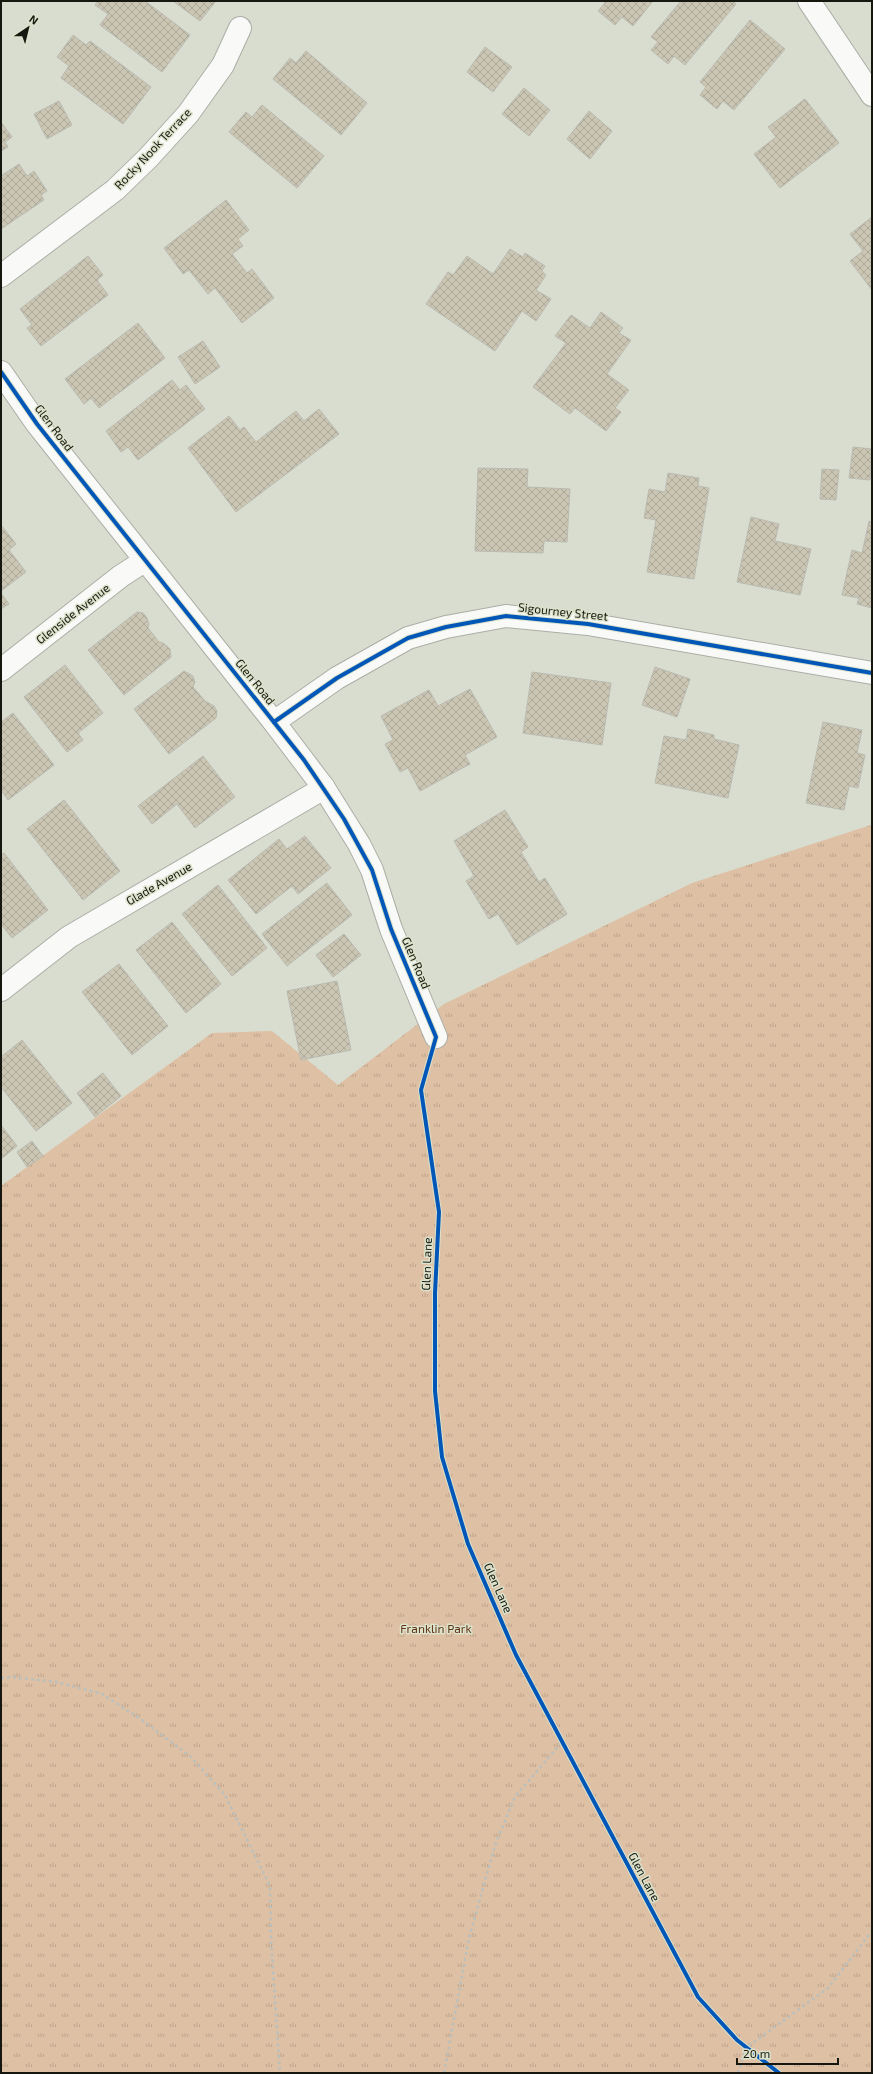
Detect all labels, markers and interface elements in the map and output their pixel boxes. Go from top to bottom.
north arrow [8,8,48,48]
text: N [27,12,41,27]
street label: Rocky Nook Terrace [111,105,193,192]
street label: Glen Road [33,401,77,454]
street label: Glenside Avenue [33,580,112,646]
street label: Sigourney Street [517,599,609,623]
street label: Glen Road [233,656,278,707]
street label: Glade Avenue [123,859,194,908]
street label: Glen Road [400,935,434,991]
street label: Glen Lane [418,1237,434,1291]
street label: Glen Lane [482,1560,516,1615]
park label: Franklin Park [400,1621,472,1635]
street label: Glen Lane [626,1850,664,1903]
scale bar [737,2040,838,2066]
text: 20 m [743,2046,770,2060]

